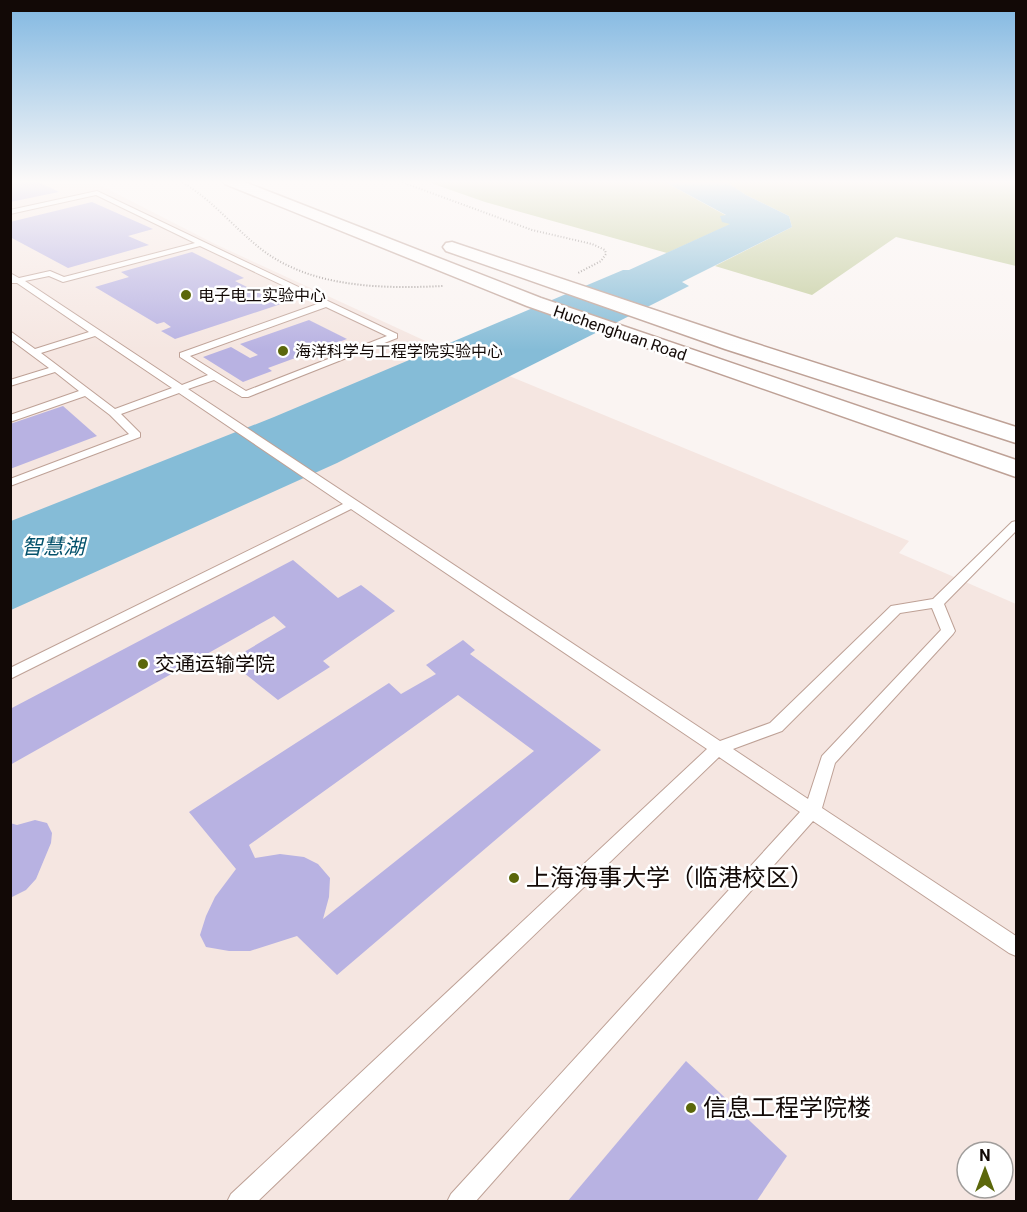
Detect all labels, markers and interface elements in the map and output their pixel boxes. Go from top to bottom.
place label: 电子电工实验中心 [198,286,326,305]
marker: 电子电工实验中心 [179,288,193,302]
street label: Huchenghuan Road [551,301,689,365]
place label: 海洋科学与工程学院实验中心 [295,342,503,361]
marker: 海洋科学与工程学院实验中心 [276,344,290,358]
water label: 智慧湖 [22,535,87,559]
place label: 交通运输学院 [155,652,275,676]
marker: 交通运输学院 [136,657,150,671]
place label: 上海海事大学（临港校区） [526,864,814,892]
marker: 上海海事大学（临港校区） [507,871,521,885]
place label: 信息工程学院楼 [703,1094,871,1122]
marker: 信息工程学院楼 [684,1101,698,1115]
north arrow [955,1140,1015,1200]
text: N [979,1146,991,1165]

